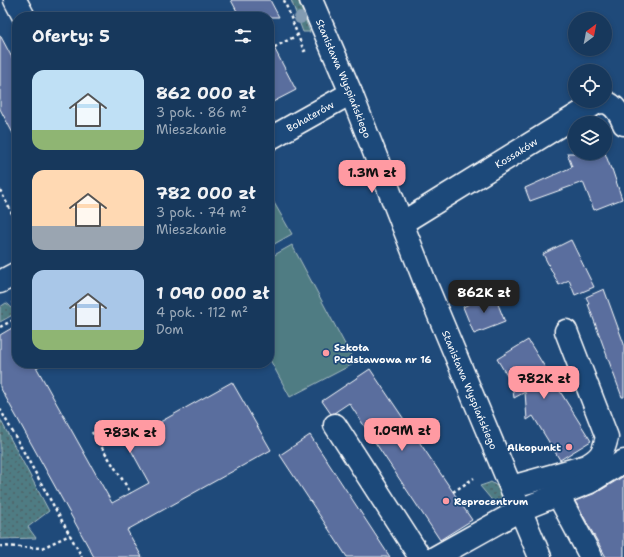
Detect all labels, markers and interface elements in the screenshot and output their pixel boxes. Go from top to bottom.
north arrow [568,12,612,56]
map controls [568,12,612,160]
street label: Stanisława Wyspiańskiego [313,17,374,140]
text: Oferty: 5 [32,25,110,47]
icon: filters [232,25,254,47]
button: locate [568,64,612,108]
text: 862 000 zł [156,82,256,104]
icon: home [64,86,112,134]
street label: Bohaterów [284,97,336,135]
text: 3 pok. · 86 m² [156,104,247,121]
button: layers [568,116,612,160]
text: Mieszkanie [156,121,227,138]
street label: Kossaków [492,134,540,171]
pin: 1.3M zł [335,160,409,194]
text: 1.3M zł [348,164,396,181]
text: 782 000 zł [156,182,256,204]
icon: home [64,186,112,234]
text: 3 pok. · 74 m² [156,204,247,221]
text: Mieszkanie [156,221,227,238]
pin: 862K zł [447,280,521,314]
text: 1 090 000 zł [156,282,270,304]
text: 862K zł [457,284,511,301]
icon: home [64,286,112,334]
text: 4 pok. · 112 m² [156,304,248,321]
text: Dom [156,321,184,338]
street label: Stanisława Wyspiańskiego [439,328,501,451]
place label: Szkoła Podstawowa nr 16 [334,341,432,366]
marker: Szkoła Podstawowa nr 16 [321,348,331,358]
pin: 782K zł [507,366,581,400]
text: 782K zł [517,370,571,387]
pin: 1.09M zł [361,418,443,452]
pin: 783K zł [93,420,167,454]
text: 1.09M zł [373,422,431,439]
text: 783K zł [103,424,157,441]
place label: Alkopunkt [507,441,561,454]
marker: Alkopunkt [564,442,574,452]
place label: Reprocentrum [454,495,528,508]
marker: Reprocentrum [441,496,451,506]

